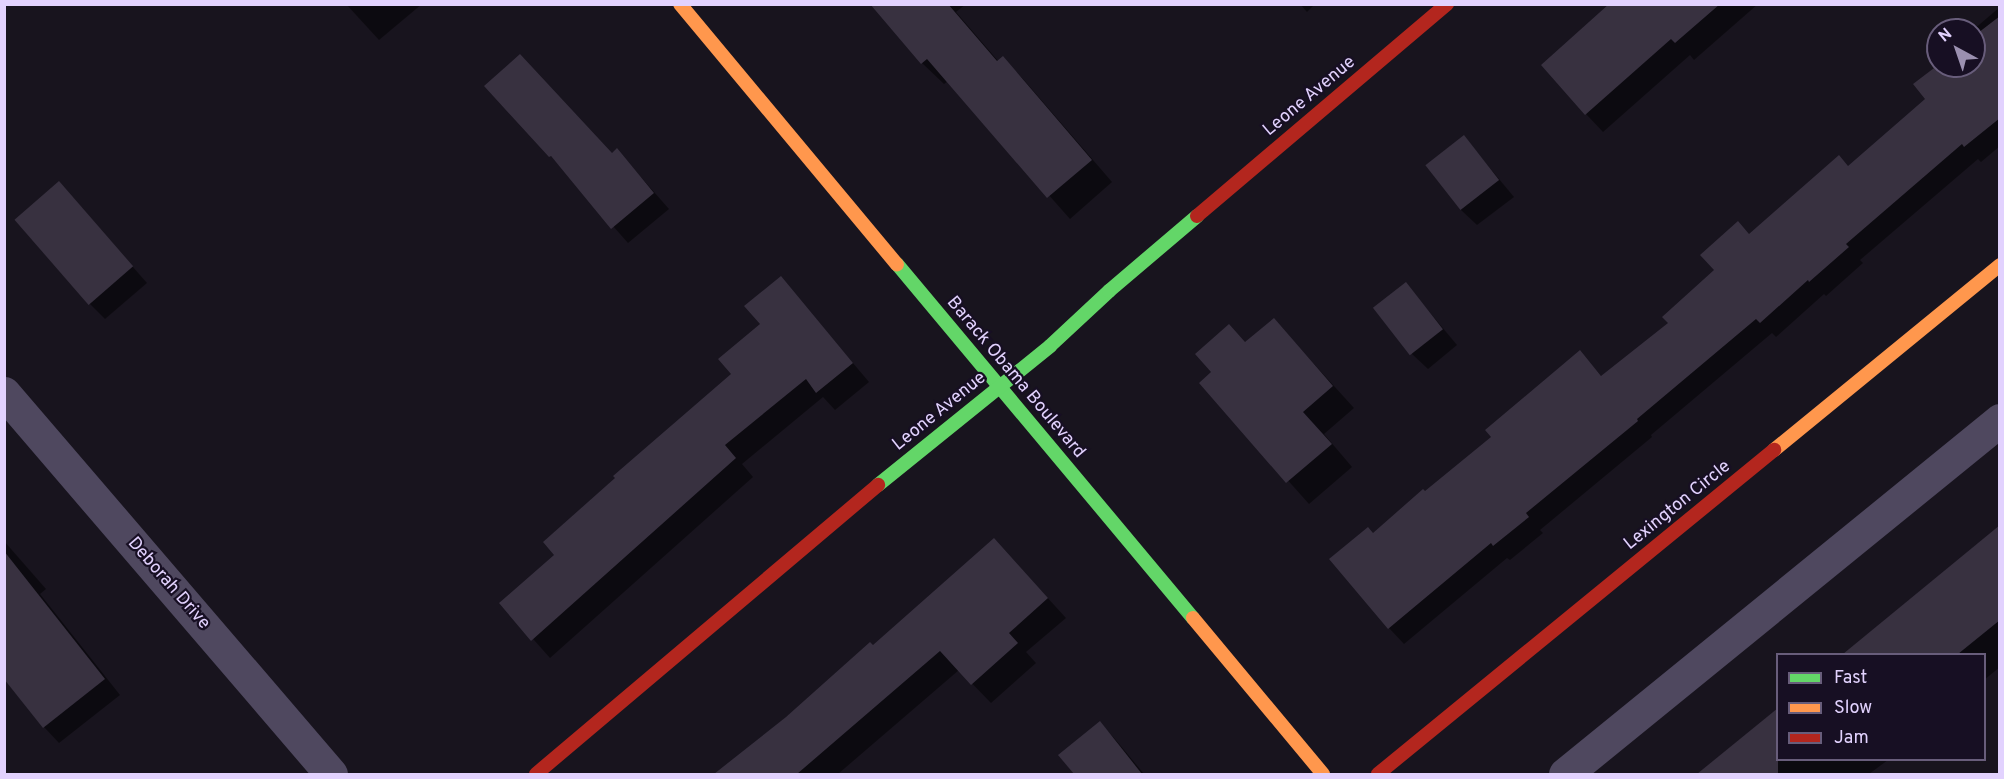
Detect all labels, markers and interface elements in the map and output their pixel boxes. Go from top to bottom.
north arrow [1926,18,1986,78]
text: N [1935,24,1957,47]
street label: Leone Avenue [1259,52,1361,142]
street label: Barack Obama Boulevard [941,293,1089,463]
street label: Leone Avenue [889,368,991,456]
street label: Lexington Circle [1620,456,1736,556]
street label: Deborah Drive [122,533,214,635]
legend [1776,653,1986,761]
text: Fast [1834,667,1867,690]
text: Slow [1834,697,1872,720]
text: Jam [1834,727,1869,750]

